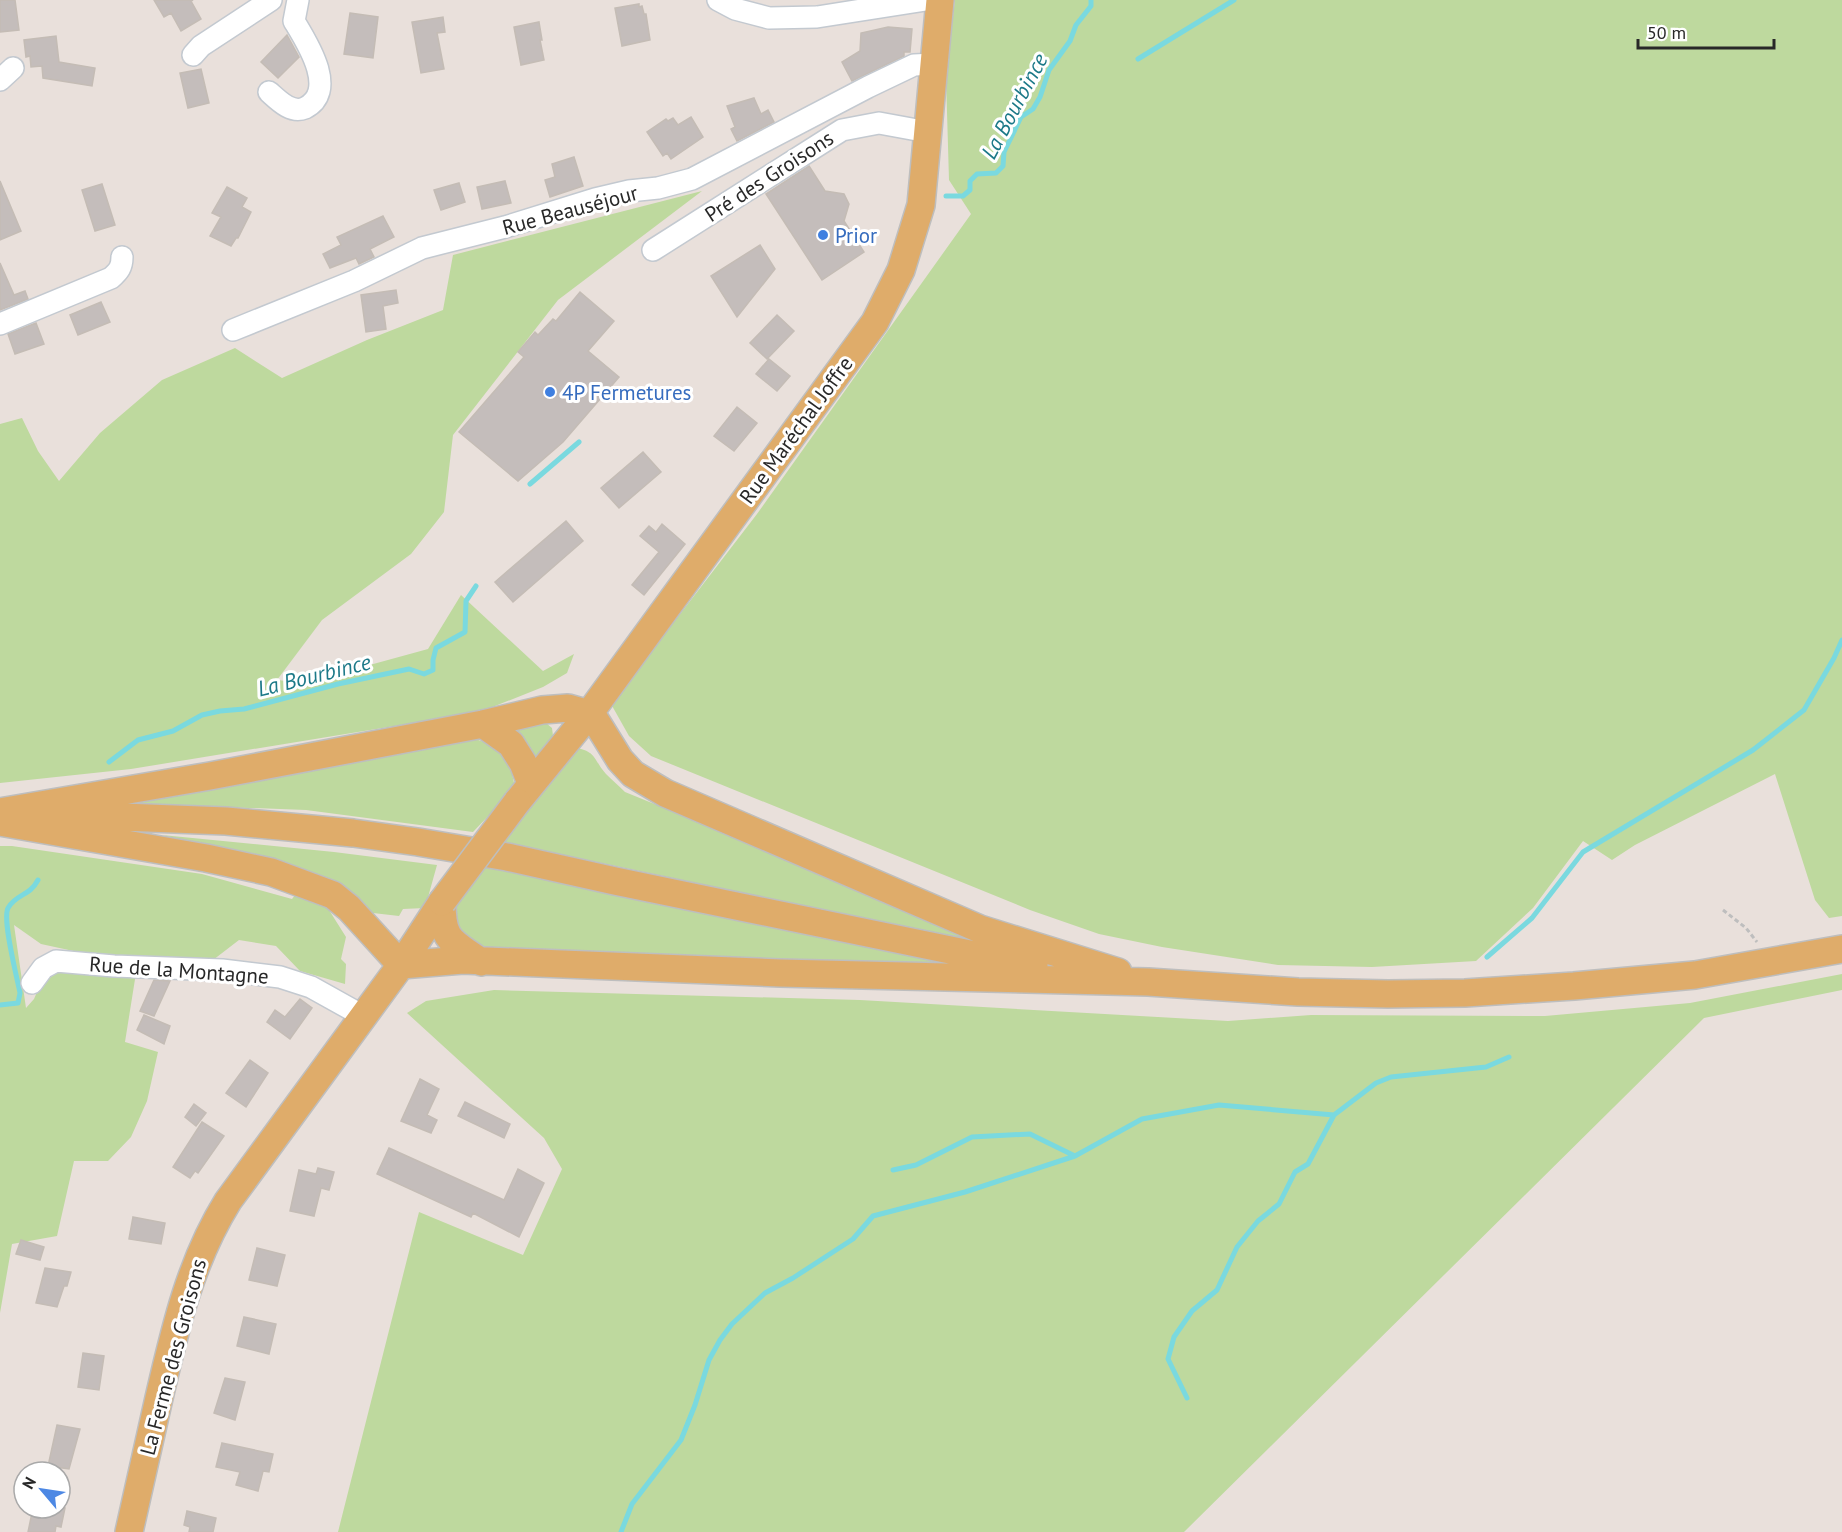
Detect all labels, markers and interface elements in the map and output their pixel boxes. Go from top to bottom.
scale bar [1638,12,1774,50]
text: 50 m [1647,21,1686,44]
water label: La Bourbince [974,48,1054,164]
street label: Pré des Groisons [700,124,838,228]
street label: Rue Beauséjour [499,179,641,241]
place label: Prior [835,222,877,249]
marker: Prior [816,228,830,242]
street label: Rue Maréchal Joffre [733,351,859,509]
place label: 4P Fermetures [562,379,691,406]
marker: 4P Fermetures [543,385,557,399]
water label: La Bourbince [254,647,374,703]
street label: Rue de la Montagne [88,950,270,990]
street label: La Ferme des Groisons [134,1256,212,1458]
north arrow [12,1460,72,1520]
text: N [18,1473,40,1492]

